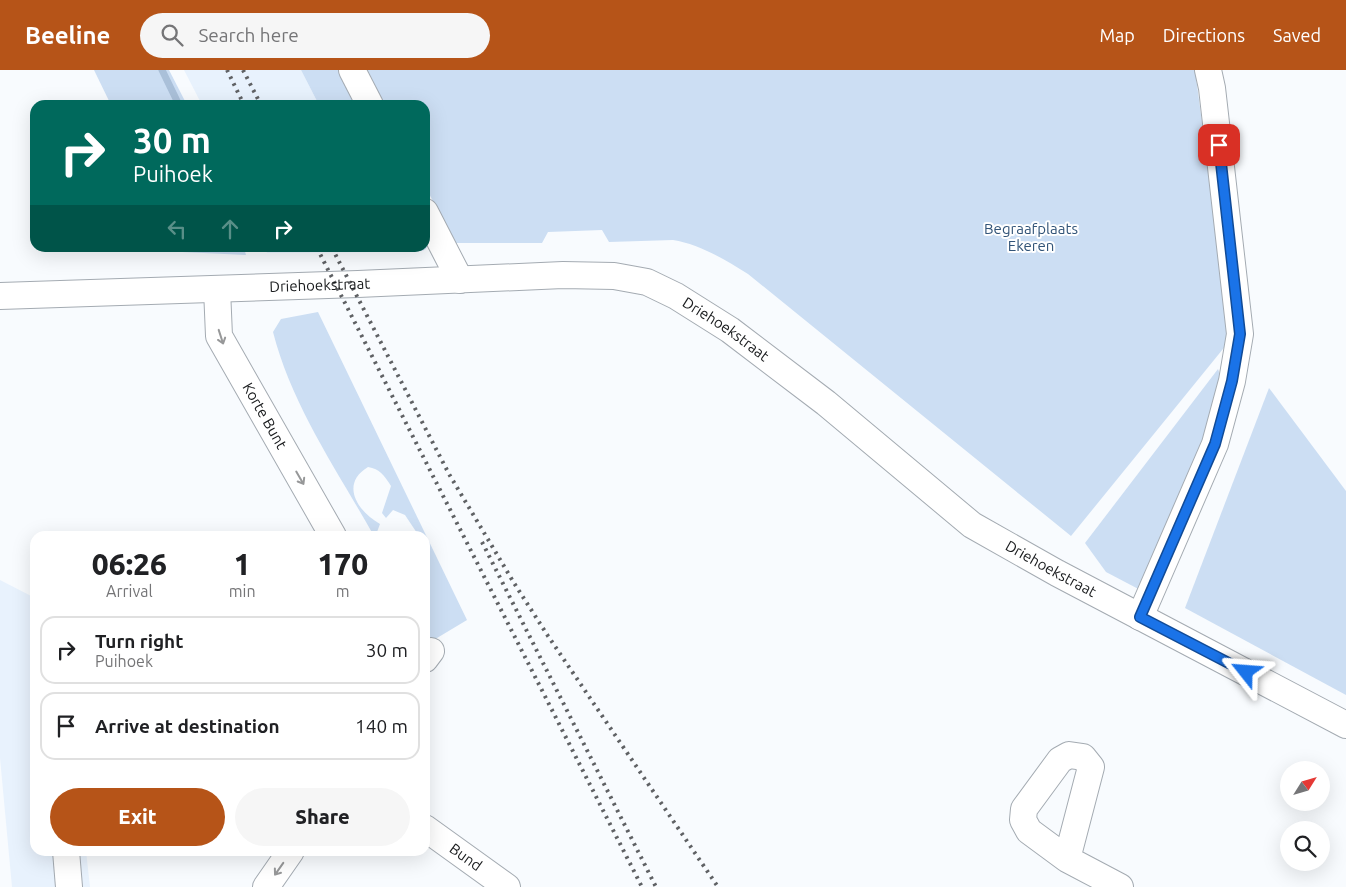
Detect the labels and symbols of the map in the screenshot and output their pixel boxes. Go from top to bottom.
pin [1198,124,1240,166]
park label: Begraafplaats Ekeren [984,220,1078,254]
street label: Driehoekstraat [269,274,371,295]
street label: Driehoekstraat [680,293,773,365]
one-way arrow [217,329,227,345]
street label: Korte Bunt [239,379,291,452]
one-way arrow [296,471,306,485]
street label: Driehoekstraat [1003,537,1099,600]
position arrow [1219,645,1271,697]
north arrow [1280,761,1330,811]
street label: Bund [447,840,485,874]
one-way arrow [274,862,284,876]

